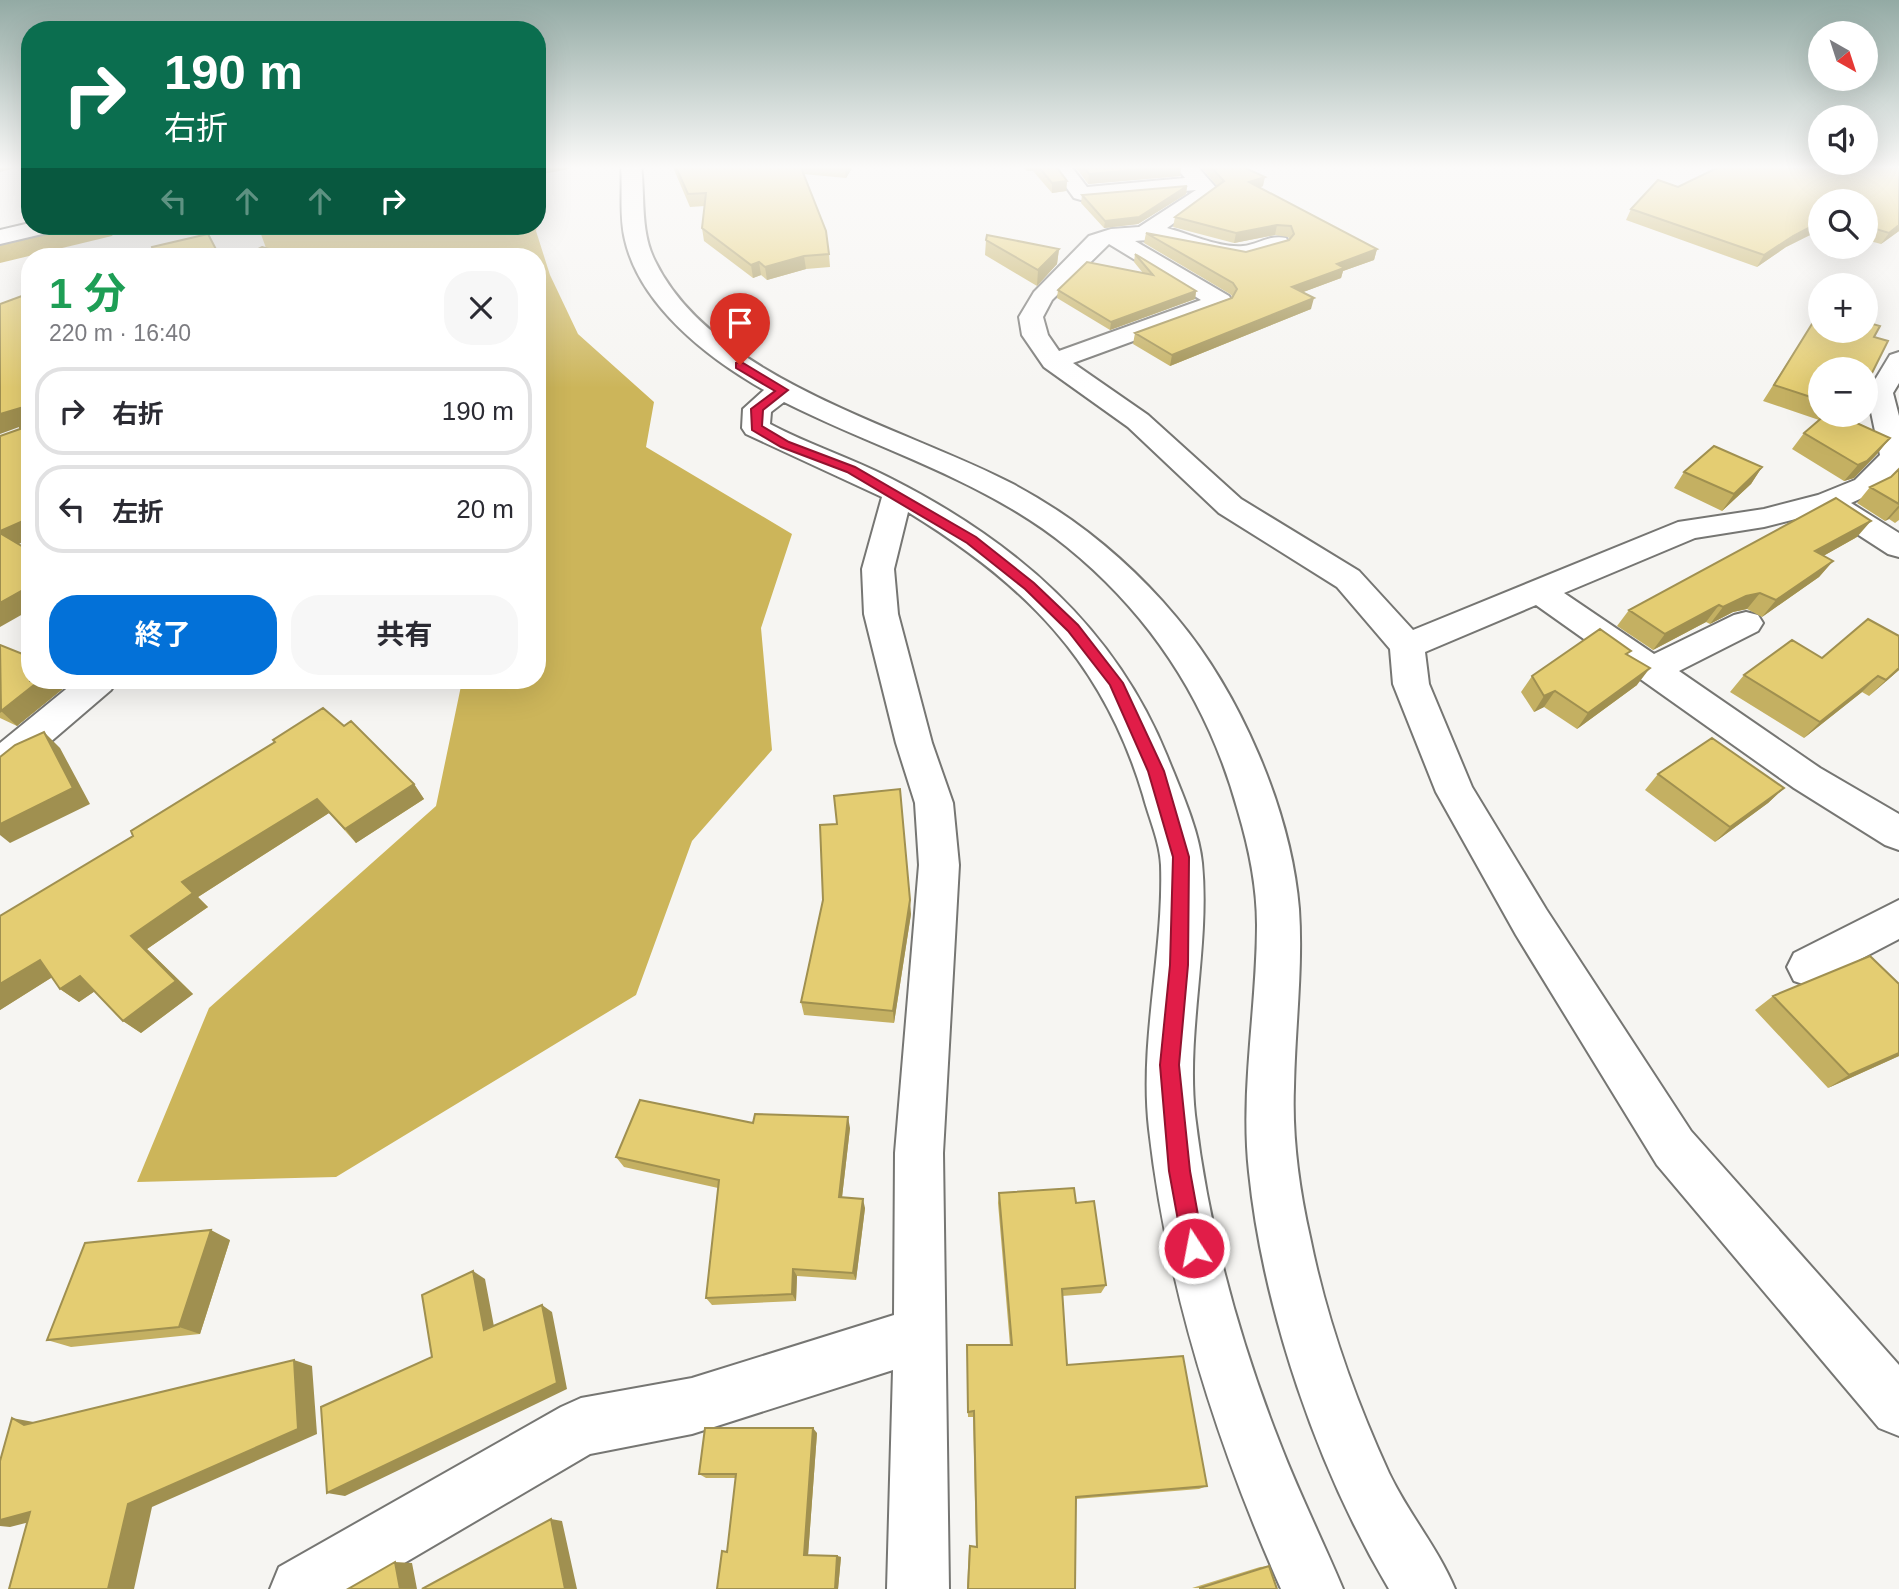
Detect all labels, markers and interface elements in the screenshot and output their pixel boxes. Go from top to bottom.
north arrow [1808,21,1878,91]
map controls [1808,21,1878,427]
text: 190 m [164,45,303,99]
icon: right [49,49,140,140]
button: sound [1808,105,1878,175]
text: 右折 [164,110,228,146]
icon: left [155,182,193,220]
icon: ahead [228,182,266,220]
icon: ahead [301,182,339,220]
icon: right [374,182,412,220]
button: search [1808,189,1878,259]
text: 1 分 [49,270,126,317]
button: close [444,271,518,345]
button: + [1808,273,1878,343]
pin [710,293,770,365]
icon: arrive [721,304,759,342]
text: 220 m · 16:40 [49,320,191,346]
button: − [1808,357,1878,427]
icon: right [53,392,91,430]
text: 190 m [442,396,514,426]
text: 右折 [112,399,164,429]
icon: left [53,490,91,528]
text: 20 m [456,494,514,524]
text: 左折 [112,497,164,527]
button: 終了 [49,595,277,675]
button: 共有 [291,595,518,675]
position arrow [1157,1211,1231,1285]

